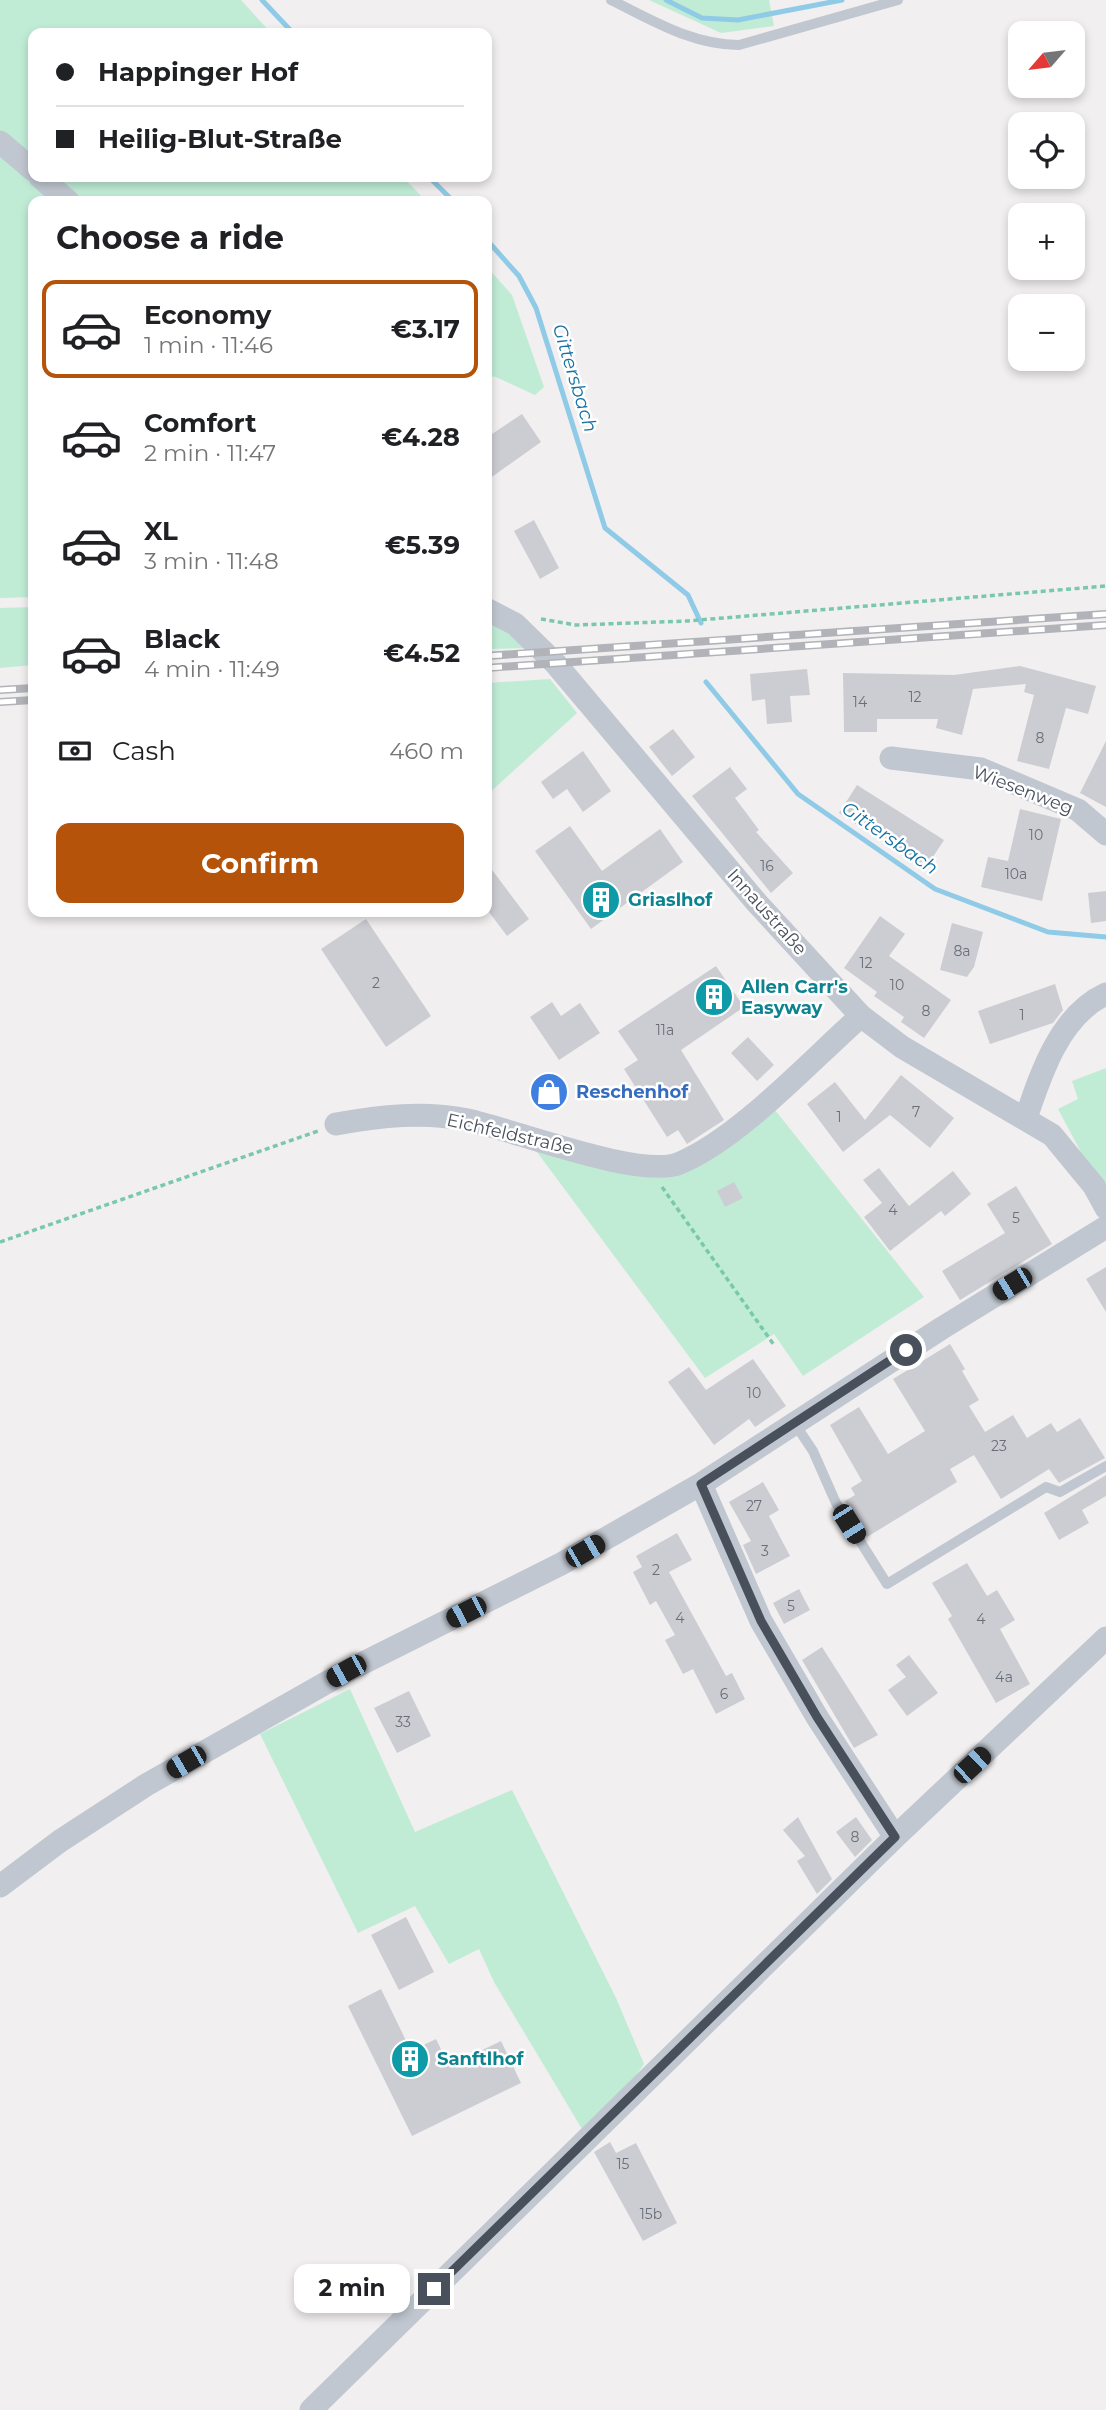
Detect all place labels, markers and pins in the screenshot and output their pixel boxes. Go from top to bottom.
building icon: Griaslhof [580,879,622,921]
place label: Griaslhof [628,889,713,911]
building icon: Allen Carr's Easyway [693,976,735,1018]
place label: Allen Carr's Easyway [740,976,848,1019]
shop icon: Reschenhof [528,1071,570,1113]
place label: Reschenhof [576,1081,689,1103]
building icon: Sanftlhof [389,2038,431,2080]
place label: Sanftlhof [437,2048,525,2070]

